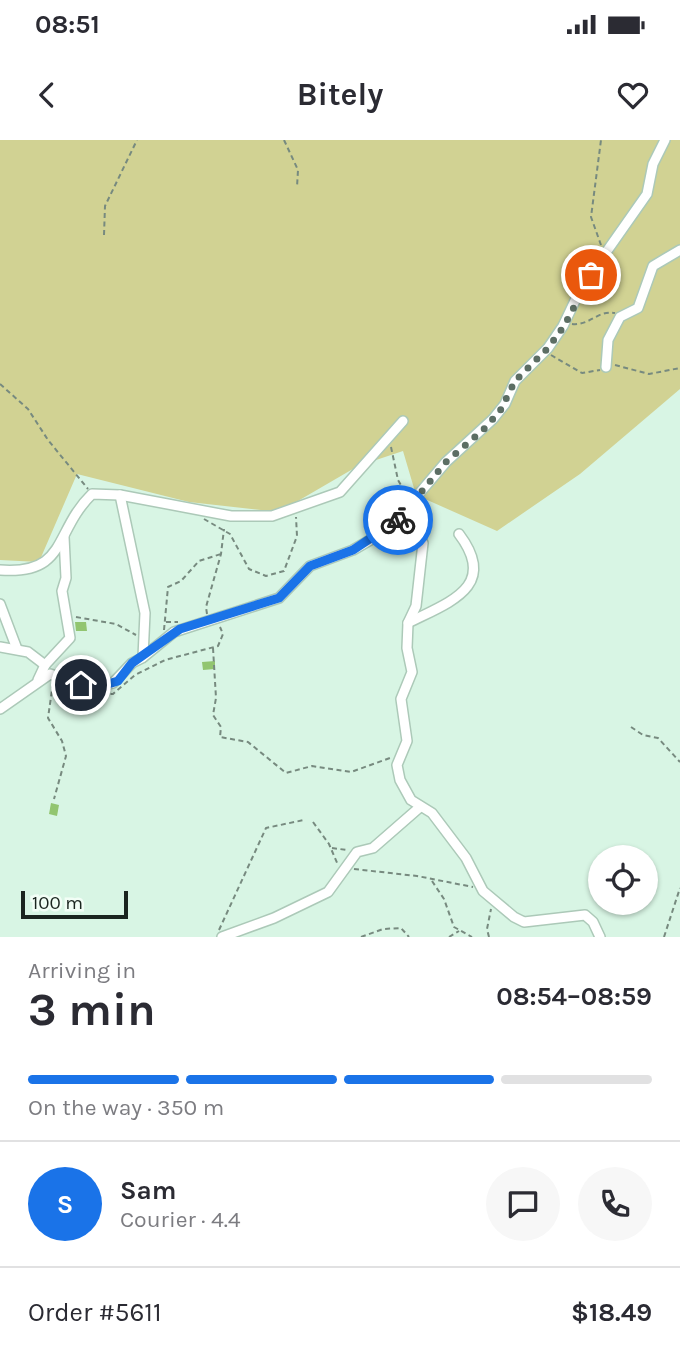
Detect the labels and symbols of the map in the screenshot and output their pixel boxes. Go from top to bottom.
pin [561,245,621,305]
courier [363,485,433,555]
pin [51,655,111,715]
scale bar [21,888,128,920]

